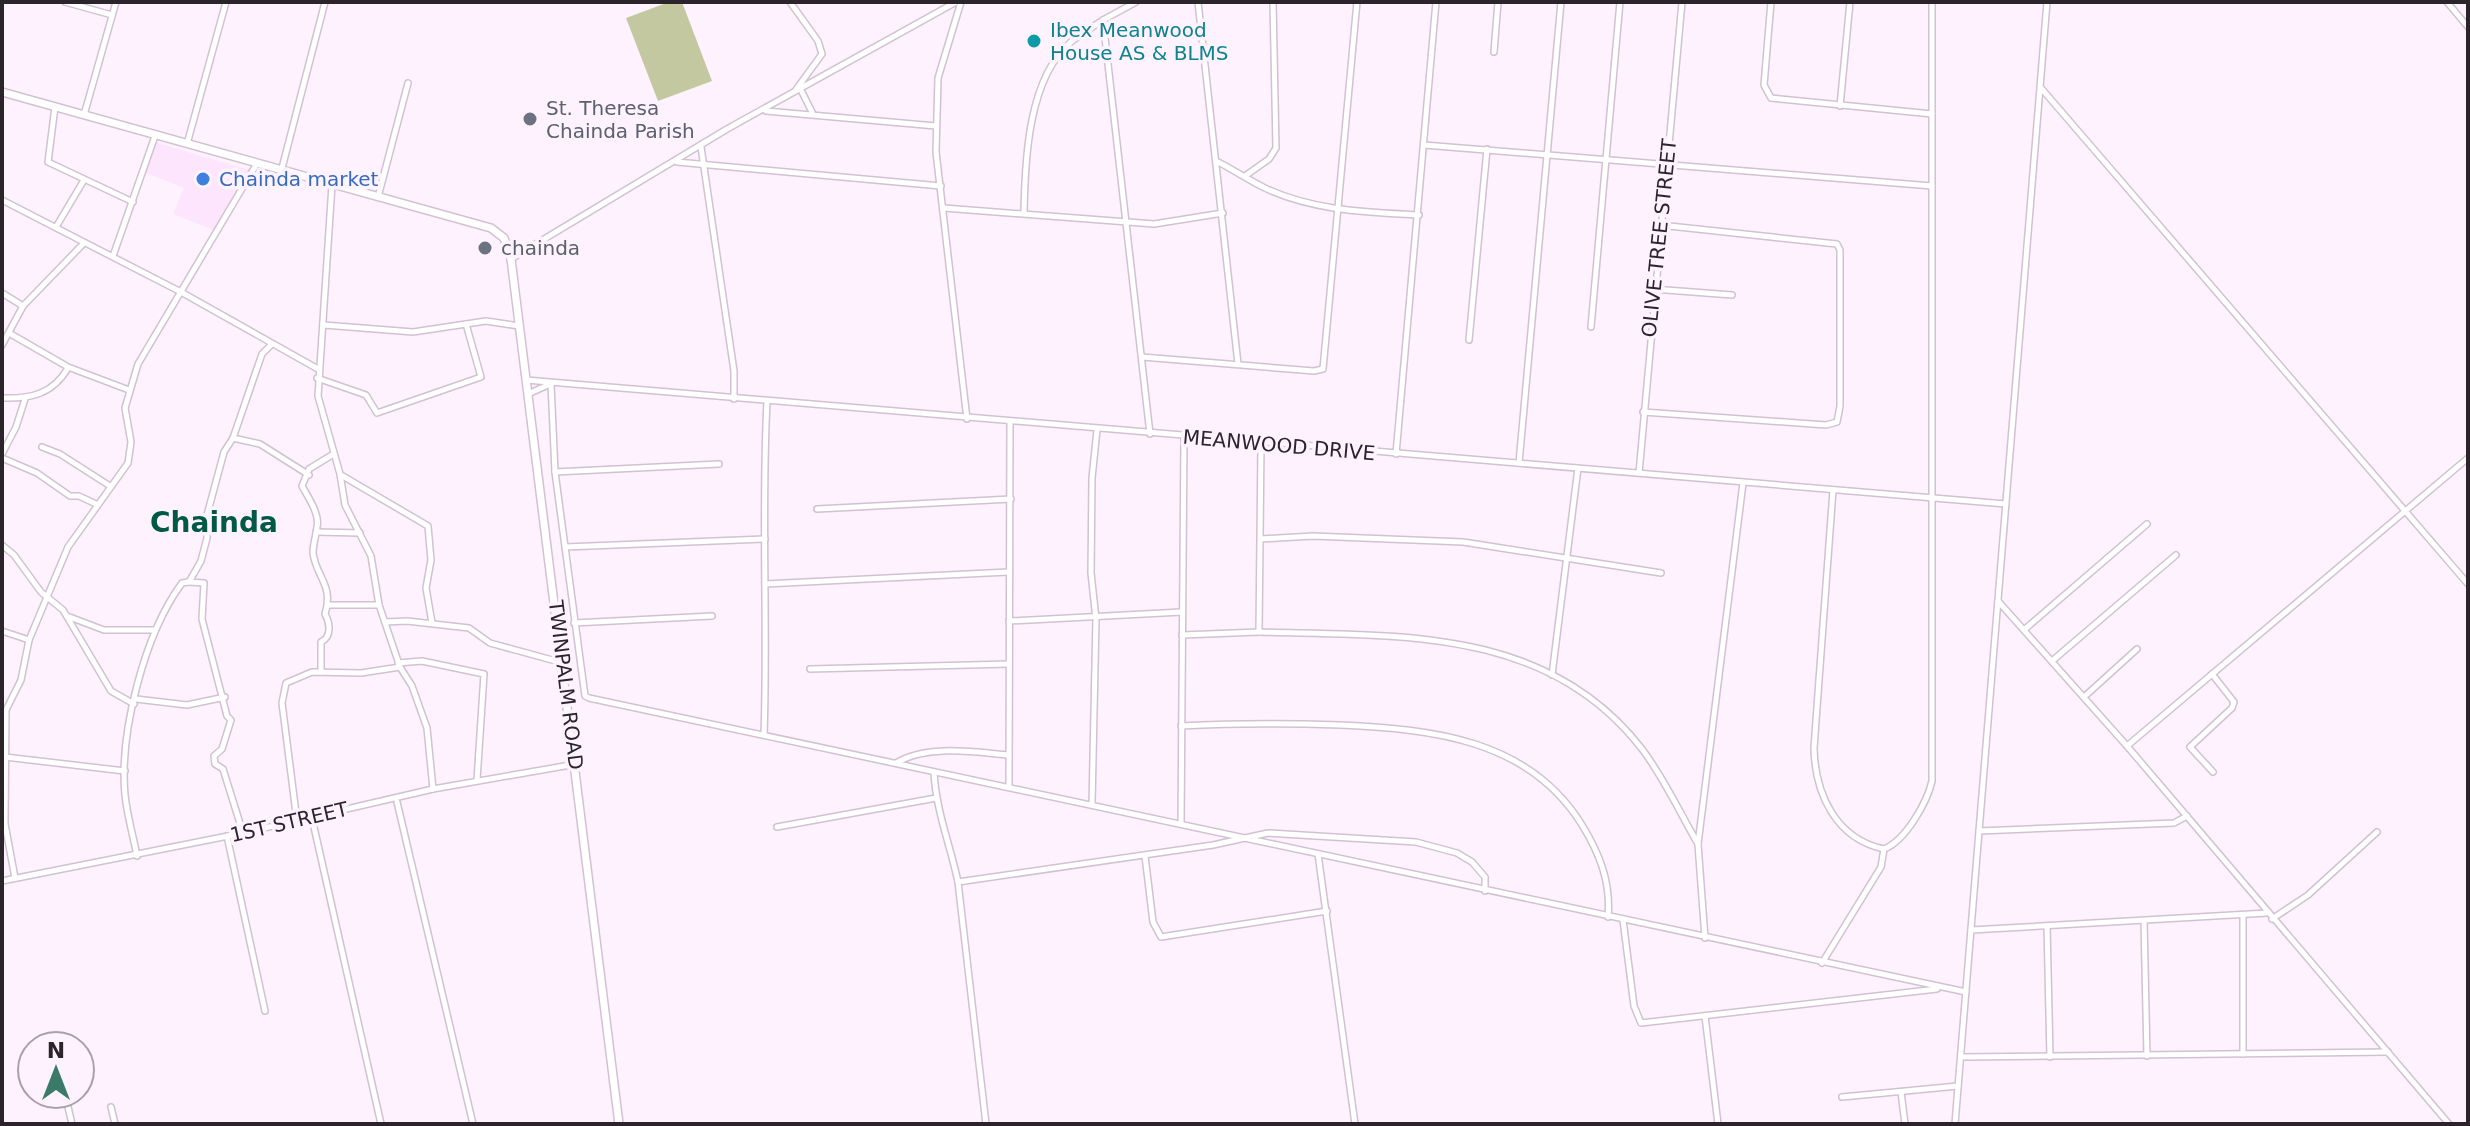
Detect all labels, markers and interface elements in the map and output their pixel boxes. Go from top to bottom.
place label: Ibex Meanwood House AS & BLMS [1050,18,1229,65]
marker: Ibex Meanwood House AS & BLMS [1025,32,1043,50]
place label: St. Theresa Chainda Parish [546,96,695,143]
marker: St. Theresa Chainda Parish [521,110,539,128]
street label: OLIVE TREE STREET [1637,137,1681,338]
place label: Chainda market [219,167,379,191]
marker: Chainda market [194,170,212,188]
place label: chainda [501,236,580,260]
marker: chainda [476,239,494,257]
street label: MEANWOOD DRIVE [1182,425,1376,465]
district label: Chainda [150,506,278,539]
street label: TWINPALM ROAD [544,598,588,771]
street label: 1ST STREET [228,797,351,847]
north arrow [16,1030,96,1110]
text: N [47,1038,65,1063]

